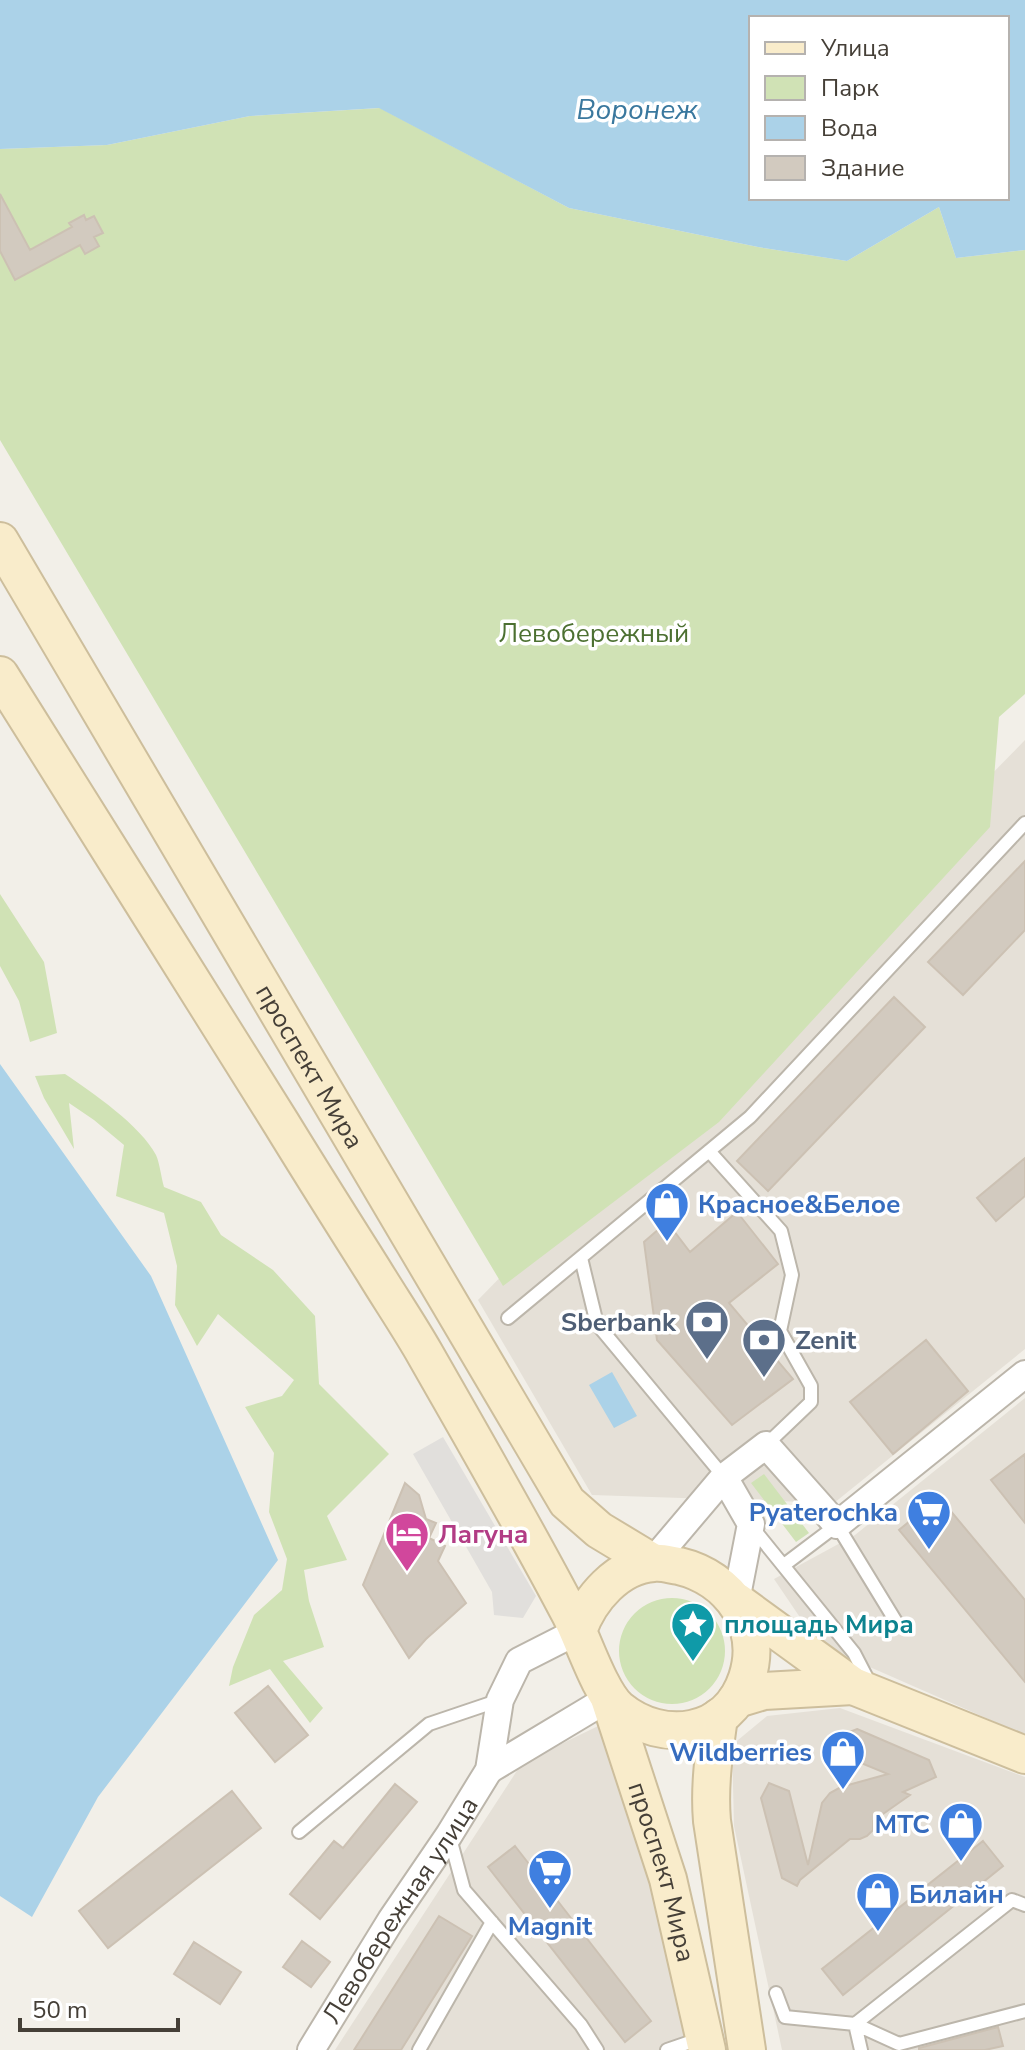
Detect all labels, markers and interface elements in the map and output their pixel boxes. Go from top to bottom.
legend [749,16,1009,200]
text: Улица [820,32,890,64]
text: Парк [821,72,879,104]
water label: Воронеж [577,91,698,129]
text: Вода [821,112,878,144]
text: Здание [821,152,905,184]
park label: Левобережный [499,616,689,651]
street label: проспект Мира [248,978,372,1155]
shop icon: Красное&Белое [643,1180,691,1243]
place label: Красное&Белое [698,1187,901,1222]
bank icon: Sberbank [683,1298,731,1361]
place label: Sberbank [561,1305,677,1340]
bank icon: Zenit [740,1316,788,1379]
place label: Zenit [795,1323,857,1358]
supermarket icon: Pyaterochka [905,1488,953,1551]
place label: Pyaterochka [749,1495,898,1530]
hotel icon: Лагуна [383,1510,431,1573]
place label: Лагуна [438,1517,528,1552]
place icon: площадь Мира [669,1600,717,1663]
place label: площадь Мира [724,1607,914,1642]
shop icon: Wildberries [819,1728,867,1791]
place label: Wildberries [669,1735,812,1770]
street label: проспект Мира [620,1777,704,1965]
street label: Левобережная улица [314,1790,486,2030]
shop icon: МТС [937,1800,985,1863]
place label: МТС [875,1807,930,1842]
supermarket icon: Magnit [526,1847,574,1910]
shop icon: Билайн [854,1870,902,1933]
place label: Билайн [909,1877,1004,1912]
place label: Magnit [508,1909,593,1944]
scale bar [20,1982,178,2032]
text: 50 m [32,1994,88,2026]

